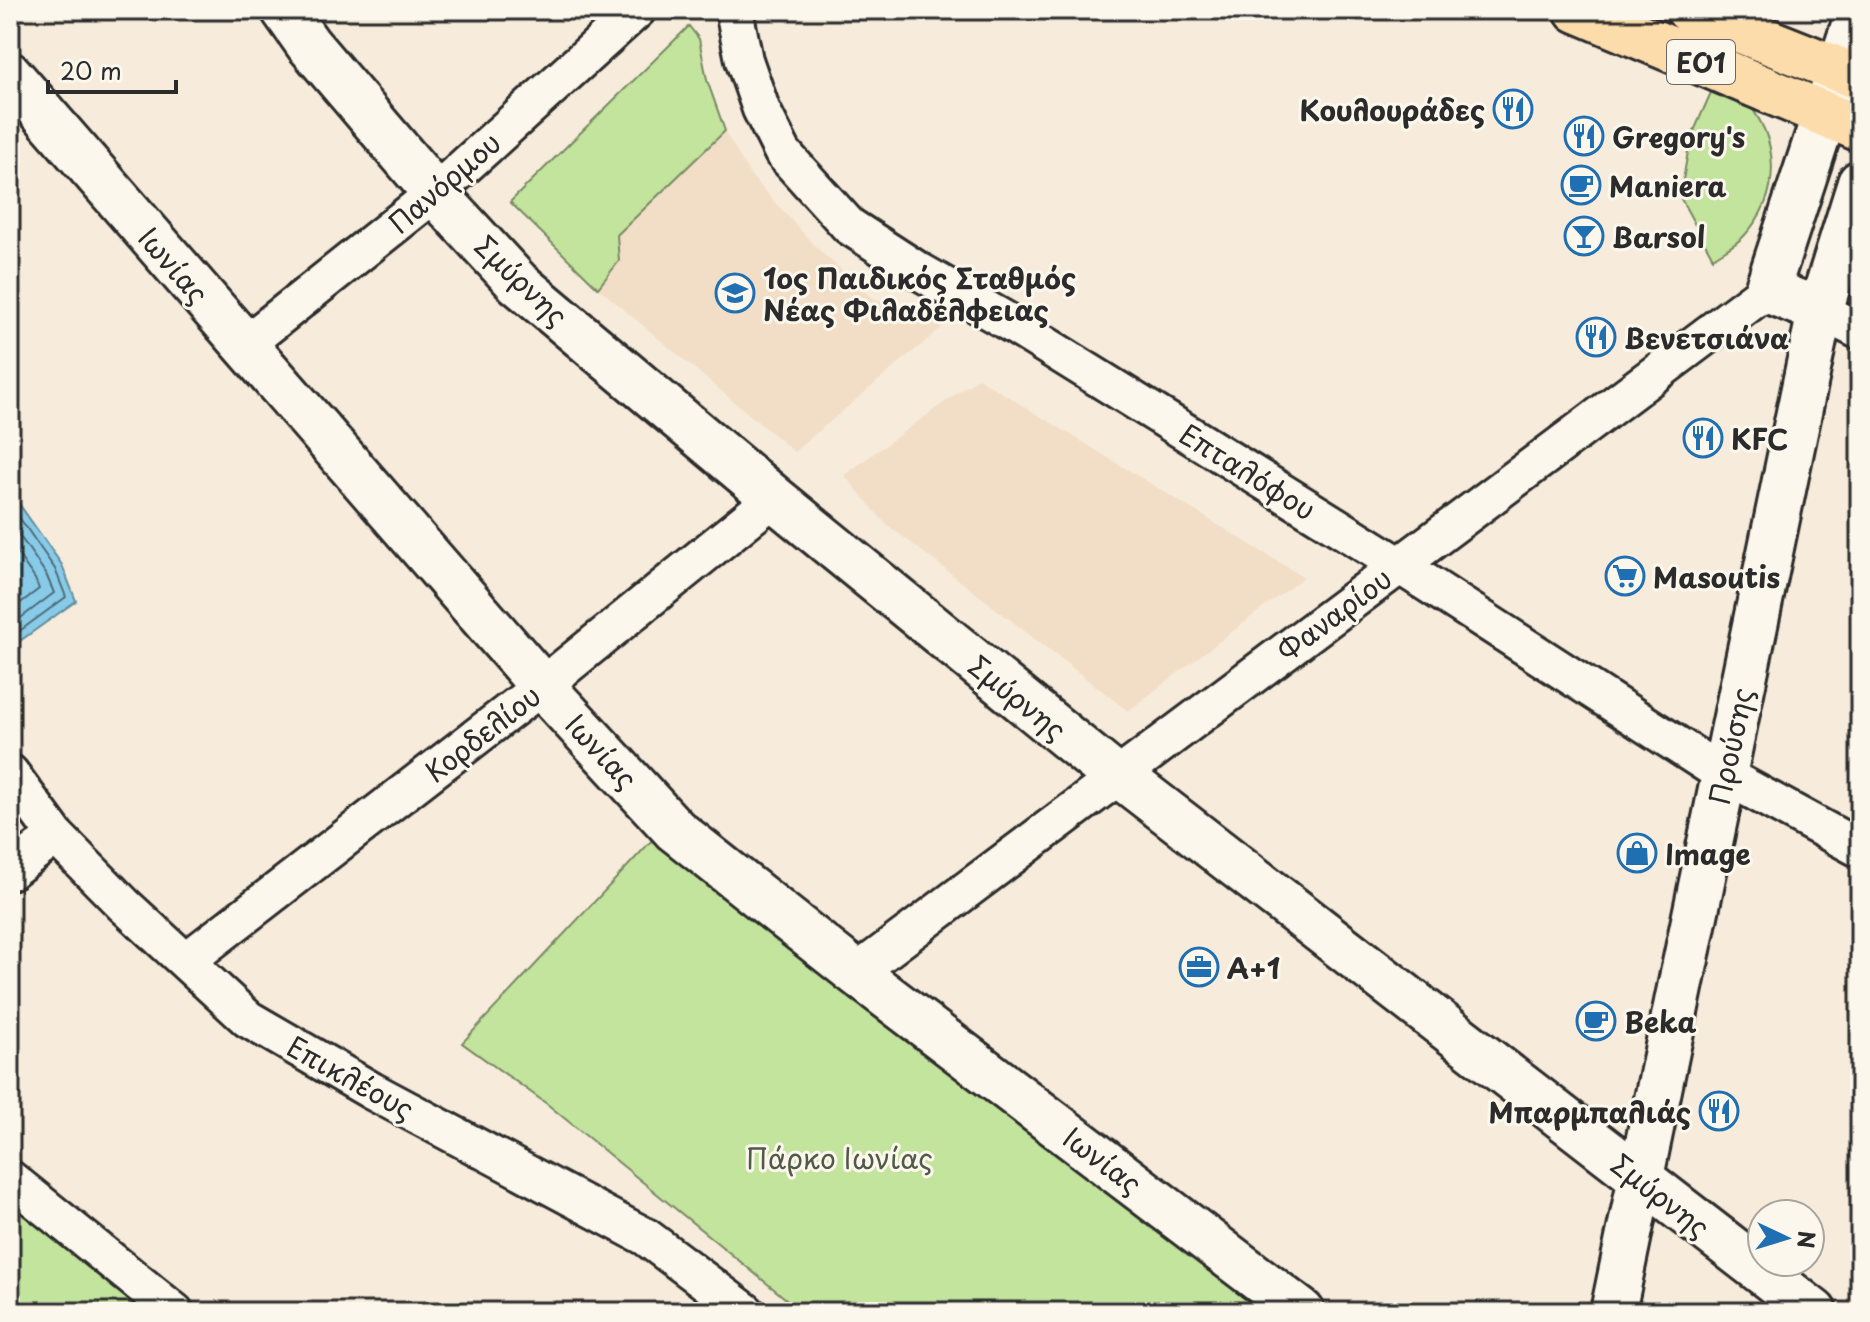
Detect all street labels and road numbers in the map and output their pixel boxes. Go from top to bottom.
road number: ΕΟ1 [1667,40,1735,84]
street label: Πανόρμου [378,121,510,243]
street label: Ιωνίας [129,217,219,313]
street label: Σμύρνης [466,225,578,335]
street label: Επταλόφου [1172,412,1324,530]
street label: Φαναρίου [1268,557,1400,671]
street label: Σμύρνης [960,644,1076,750]
street label: Κορδελίου [415,674,549,792]
street label: Προύσης [1697,684,1763,808]
street label: Ιωνίας [556,704,648,798]
street label: Επικλέους [280,1024,422,1130]
street label: Ιωνίας [1055,1116,1151,1204]
street label: Σμύρνης [1602,1143,1720,1247]

